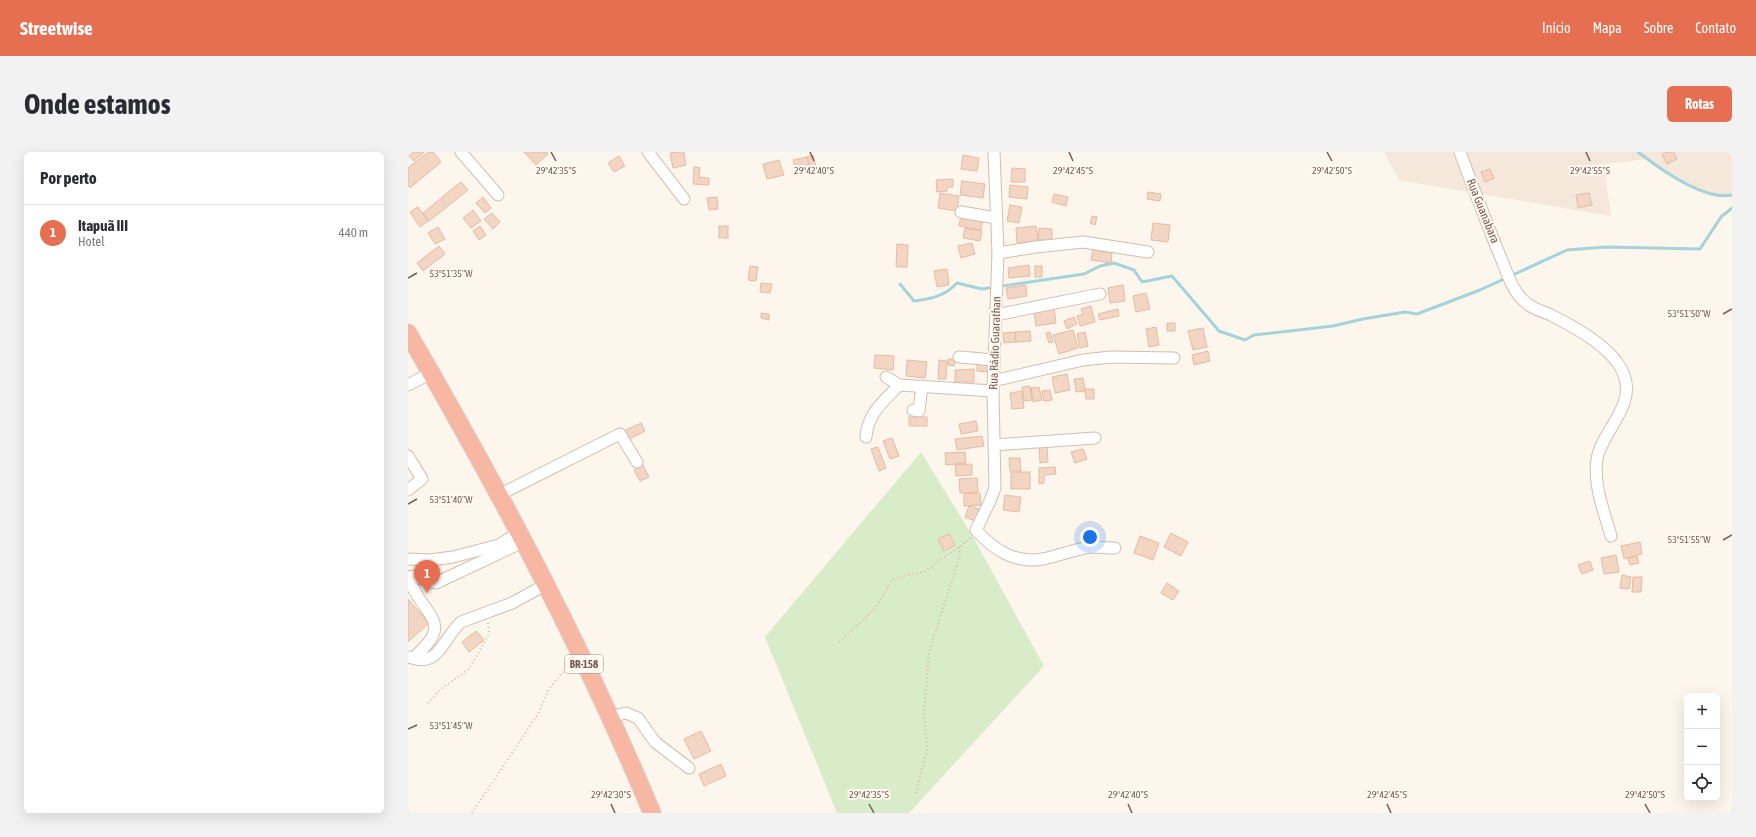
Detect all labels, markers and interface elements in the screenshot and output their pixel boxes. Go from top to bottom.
text: Streetwise [20,17,93,39]
text: Início [1542,20,1571,36]
text: Mapa [1593,20,1622,36]
text: Sobre [1644,20,1673,36]
text: Contato [1695,20,1736,36]
button: Rotas [1667,86,1732,122]
text: Onde estamos [24,88,171,120]
text: 29°42'35"S [536,165,576,176]
text: 29°42'40"S [794,165,834,176]
text: 29°42'45"S [1053,165,1093,176]
text: 29°42'50"S [1312,165,1352,176]
text: 29°42'55"S [1570,165,1610,176]
text: Por perto [40,168,97,188]
street label: Rua Guanabara [1464,177,1502,245]
text: Itapuã III [78,217,128,234]
text: 1 [50,225,56,240]
text: 440 m [339,225,368,240]
text: Hotel [78,234,105,249]
text: 53°51'35"W [429,268,473,279]
street label: Rua Rádio Guarathan [986,296,1004,390]
text: 53°51'50"W [1667,308,1711,319]
text: 53°51'40"W [429,494,473,505]
your location [1080,527,1100,547]
text: 53°51'55"W [1667,534,1711,545]
pin: 1 [414,560,440,593]
road number: BR-158 [565,655,603,673]
map controls [1684,693,1720,801]
button: + [1684,693,1720,729]
text: 53°51'45"W [429,720,473,731]
button: − [1684,729,1720,765]
button: locate [1684,765,1720,801]
text: 29°42'30"S [591,789,631,800]
text: 29°42'35"S [849,789,889,800]
text: 29°42'40"S [1108,789,1148,800]
text: 29°42'45"S [1367,789,1407,800]
text: 29°42'50"S [1625,789,1665,800]

